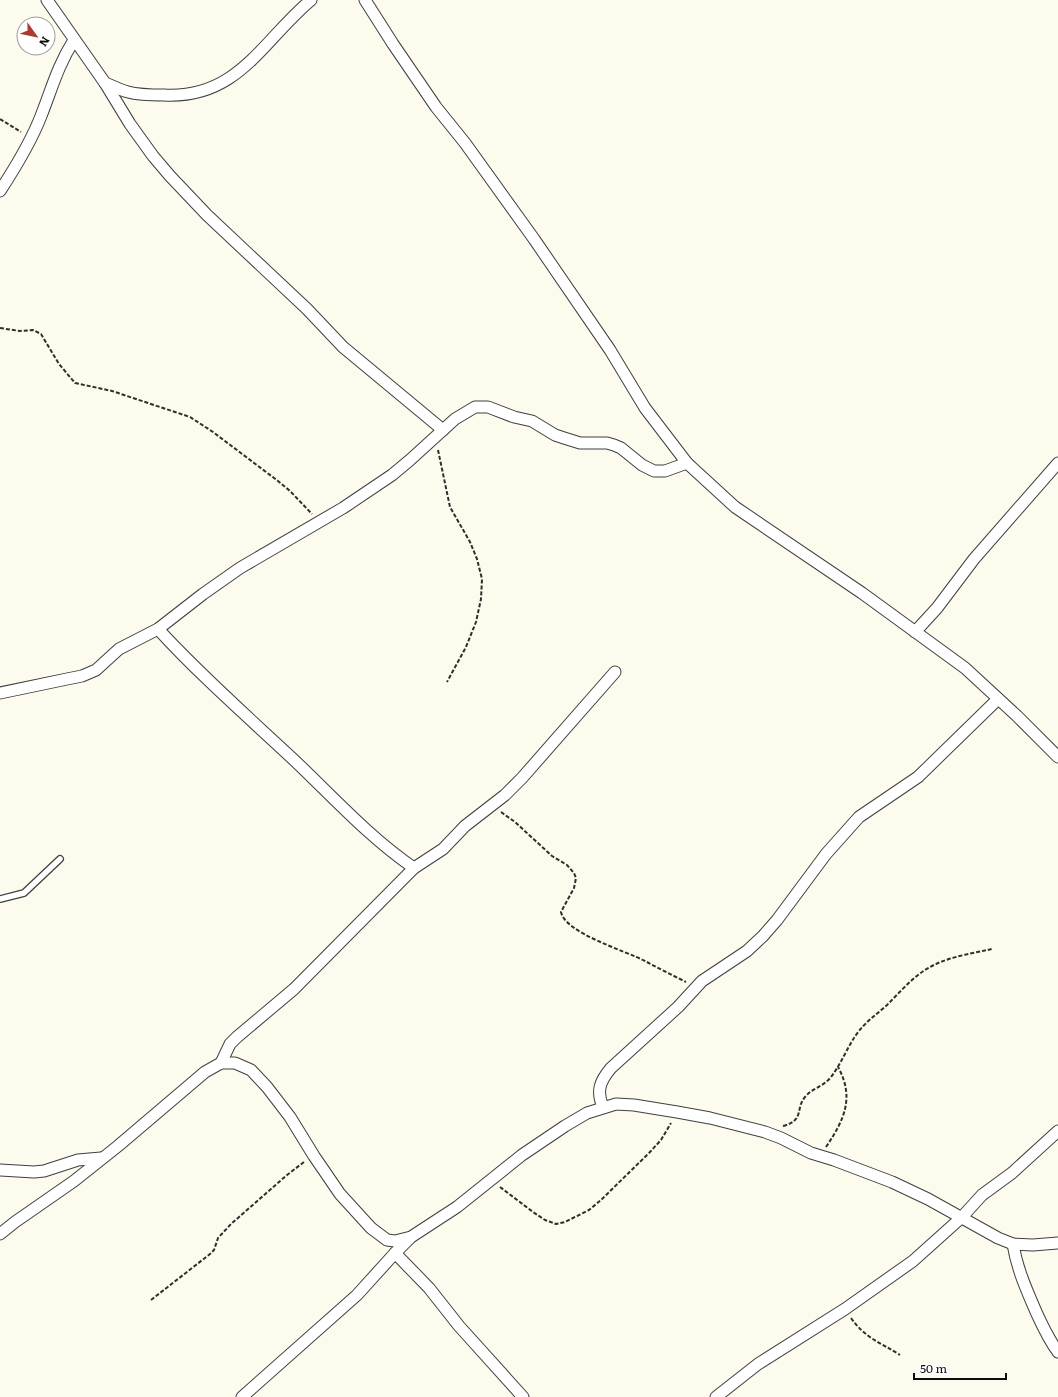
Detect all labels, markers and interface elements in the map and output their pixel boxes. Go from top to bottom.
north arrow [16,16,56,56]
text: N [36,34,54,50]
scale bar [914,1355,1006,1381]
text: 50 m [920,1359,947,1377]

